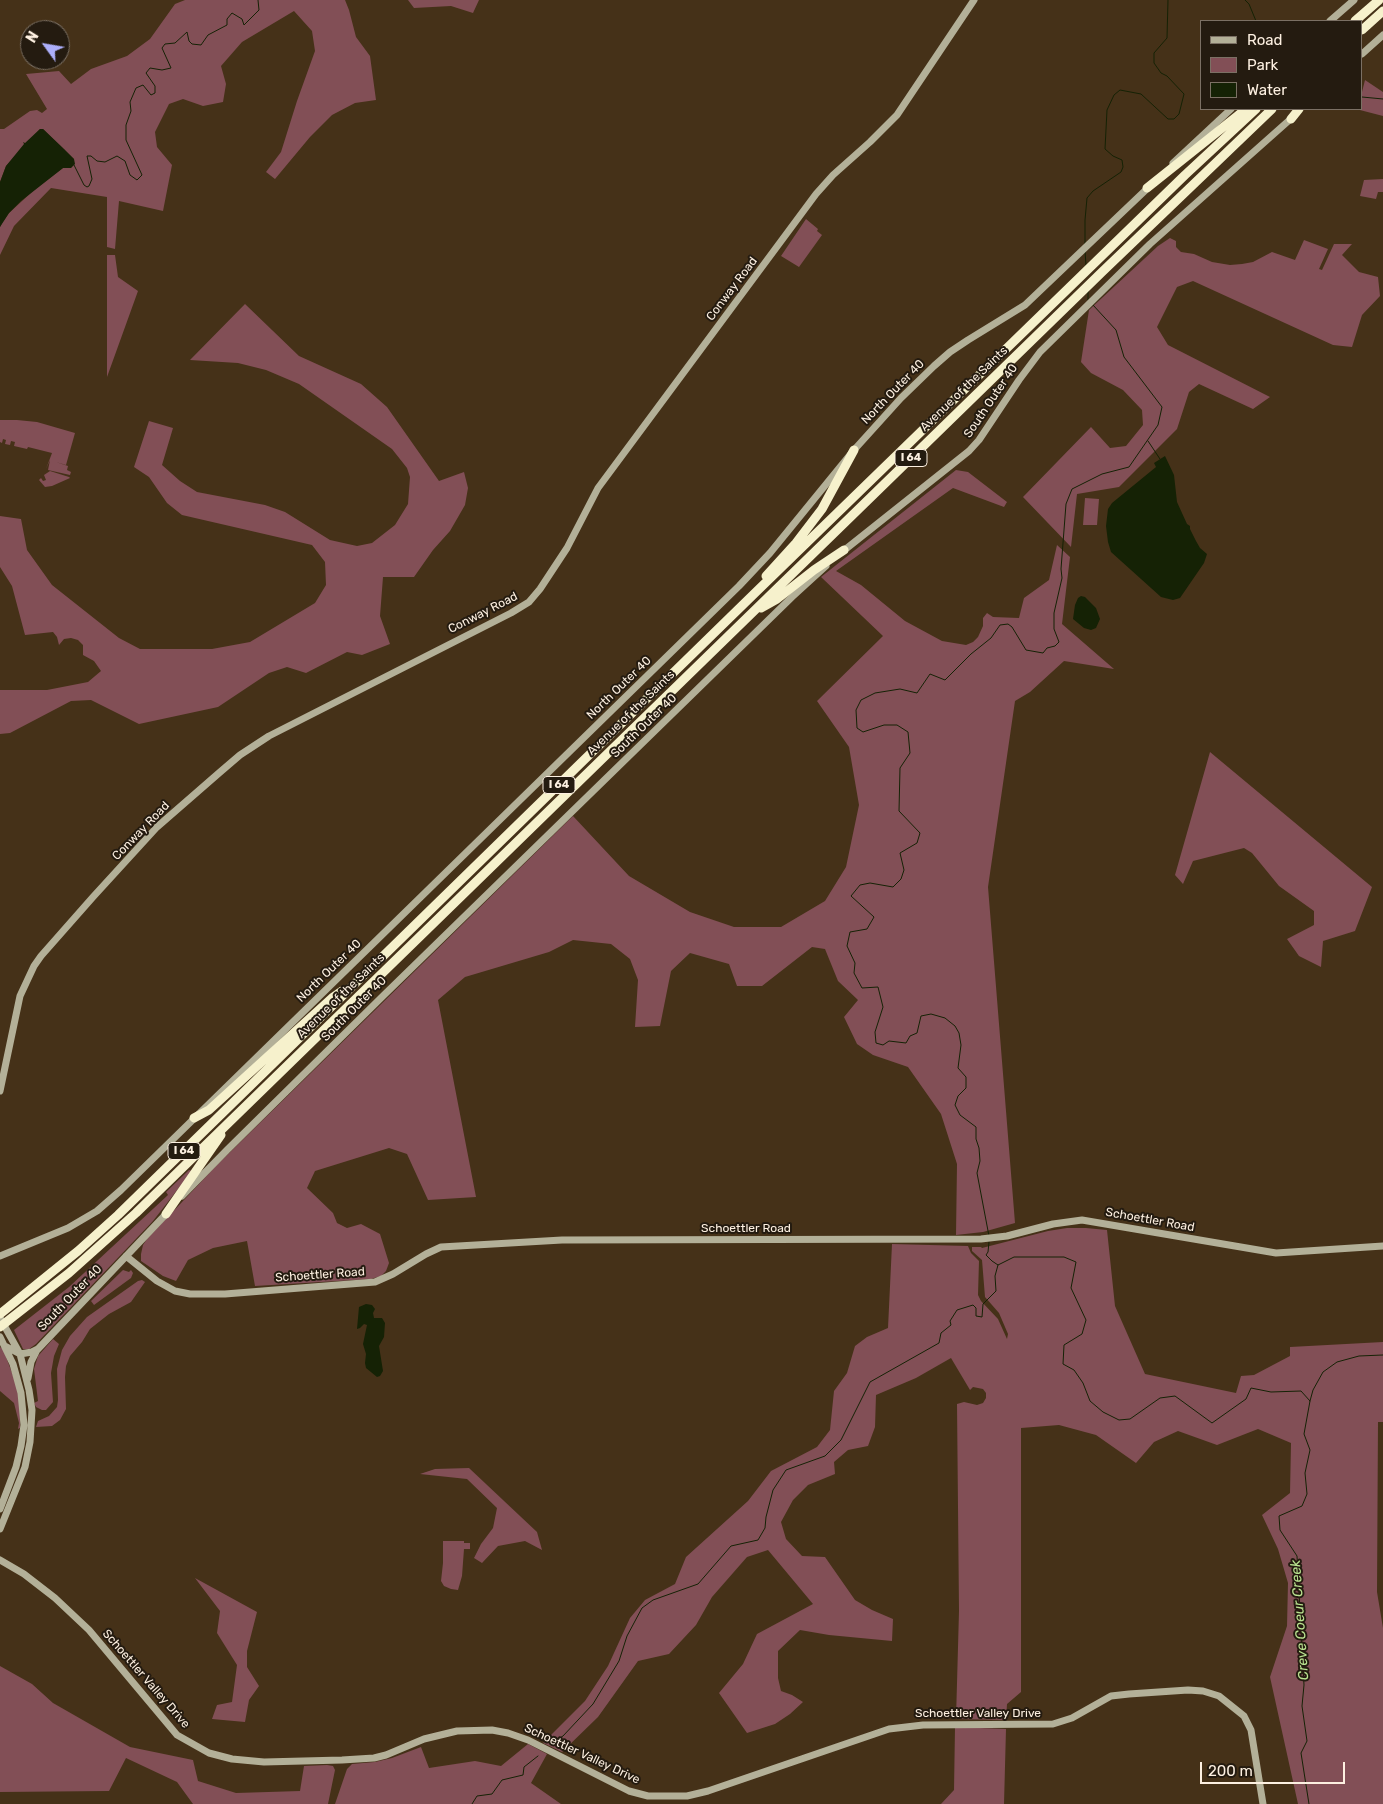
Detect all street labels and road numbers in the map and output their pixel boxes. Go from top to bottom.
street label: Conway Road [703,254,761,324]
street label: Avenue of the Saints [917,344,1011,434]
street label: North Outer 40 [859,357,927,427]
street label: South Outer 40 [961,361,1021,441]
road number: I 64 [895,449,927,466]
street label: Conway Road [446,589,520,637]
street label: North Outer 40 [584,654,654,722]
street label: Avenue of the Saints [584,668,678,758]
street label: South Outer 40 [608,691,680,761]
road number: I 64 [543,776,575,794]
street label: Conway Road [109,799,173,863]
street label: North Outer 40 [294,937,364,1005]
street label: Avenue of the Saints [294,951,388,1041]
street label: South Outer 40 [319,974,389,1044]
road number: I 64 [168,1142,200,1160]
street label: Schoettler Road [1104,1205,1196,1235]
street label: Schoettler Road [701,1222,791,1236]
street label: South Outer 40 [35,1262,105,1334]
street label: Schoettler Road [275,1265,365,1285]
street label: Schoettler Valley Drive [99,1627,193,1731]
street label: Schoettler Valley Drive [915,1707,1041,1721]
street label: Schoettler Valley Drive [522,1721,642,1787]

